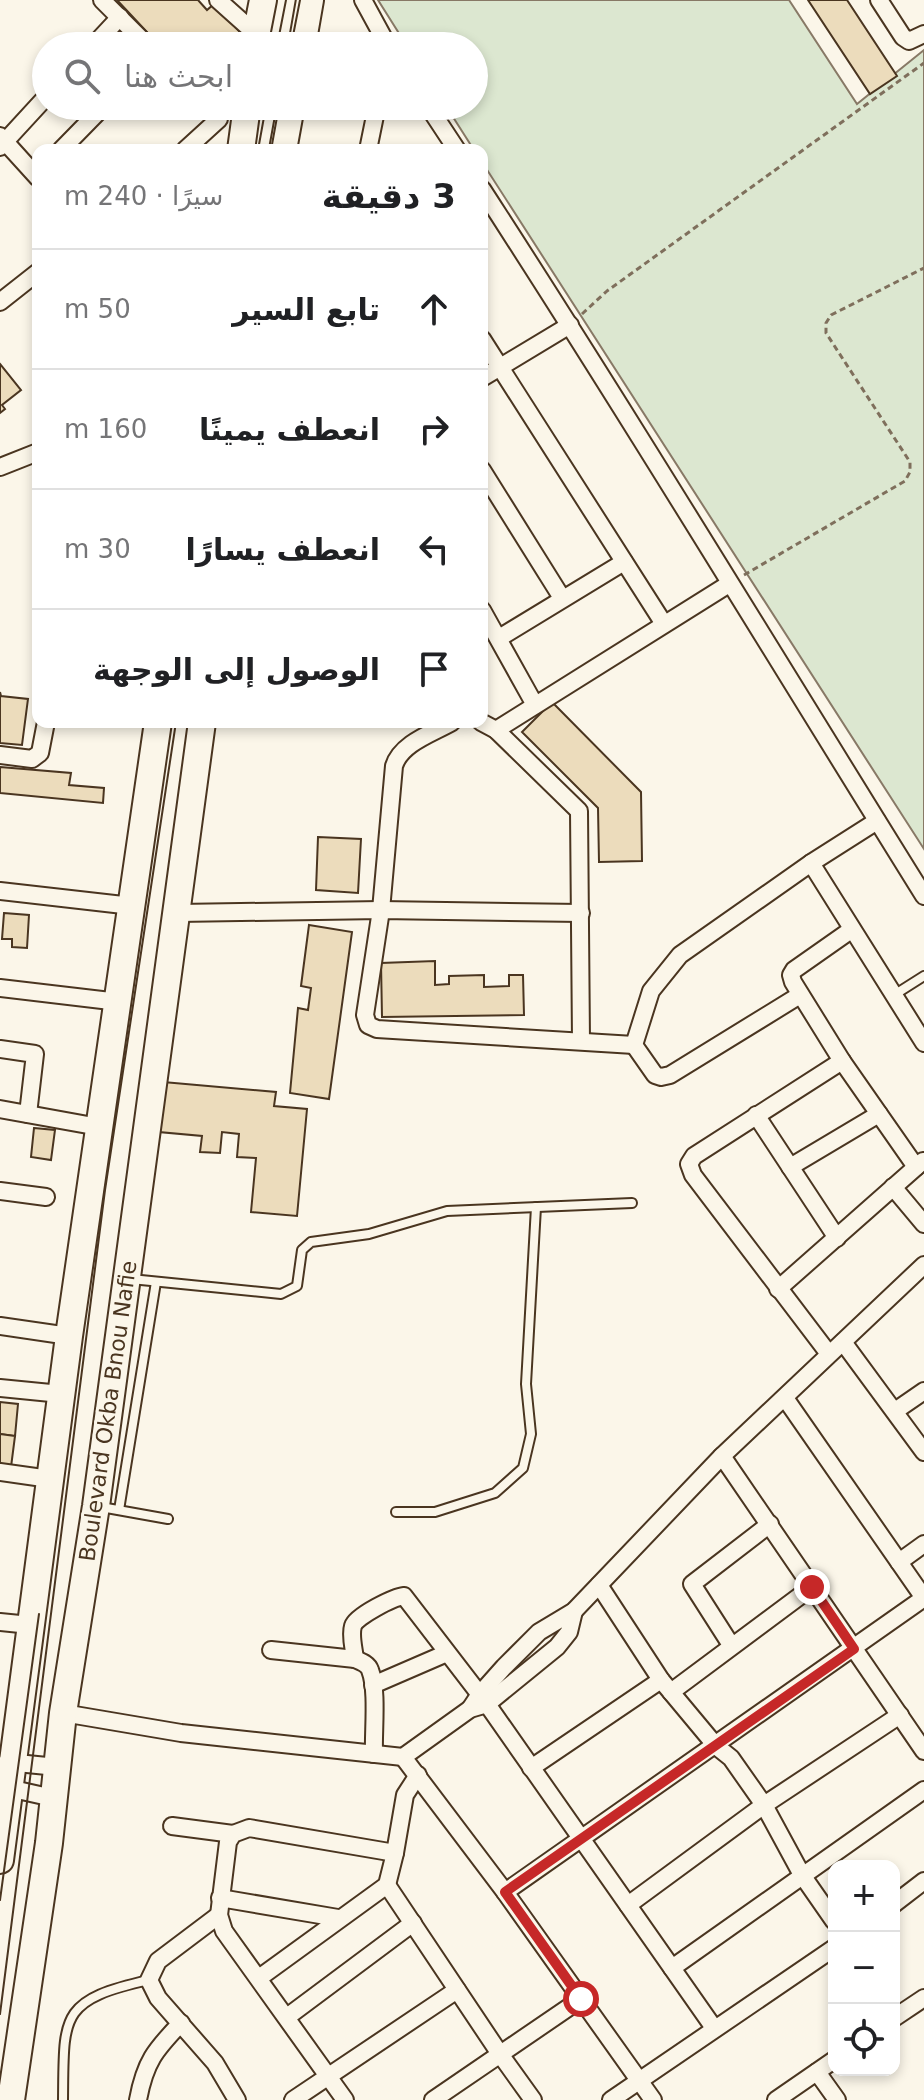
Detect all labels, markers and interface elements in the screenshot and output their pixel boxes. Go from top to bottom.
search box [32,32,488,120]
icon: search [60,54,104,98]
text: ابحث هنا [124,59,233,94]
text: 3 دقيقة [322,176,456,216]
text: سيرًا · 240 m [64,181,223,211]
icon: ahead [412,287,456,331]
text: تابع السير [232,292,380,327]
text: 50 m [64,294,131,324]
icon: right [412,407,456,451]
text: انعطف يمينًا [199,412,380,447]
text: 160 m [64,414,147,444]
icon: left [412,527,456,571]
text: انعطف يسارًا [186,532,380,567]
text: 30 m [64,534,131,564]
icon: arrive [412,647,456,691]
text: الوصول إلى الوجهة [93,652,380,687]
street label: Boulevard Okba Bnou Nafie [74,1259,142,1563]
route end [794,1569,830,1605]
map controls [828,1860,900,2076]
button: + [828,1860,900,1932]
button: − [828,1932,900,2004]
route start [563,1981,599,2017]
button: locate [828,2004,900,2076]

